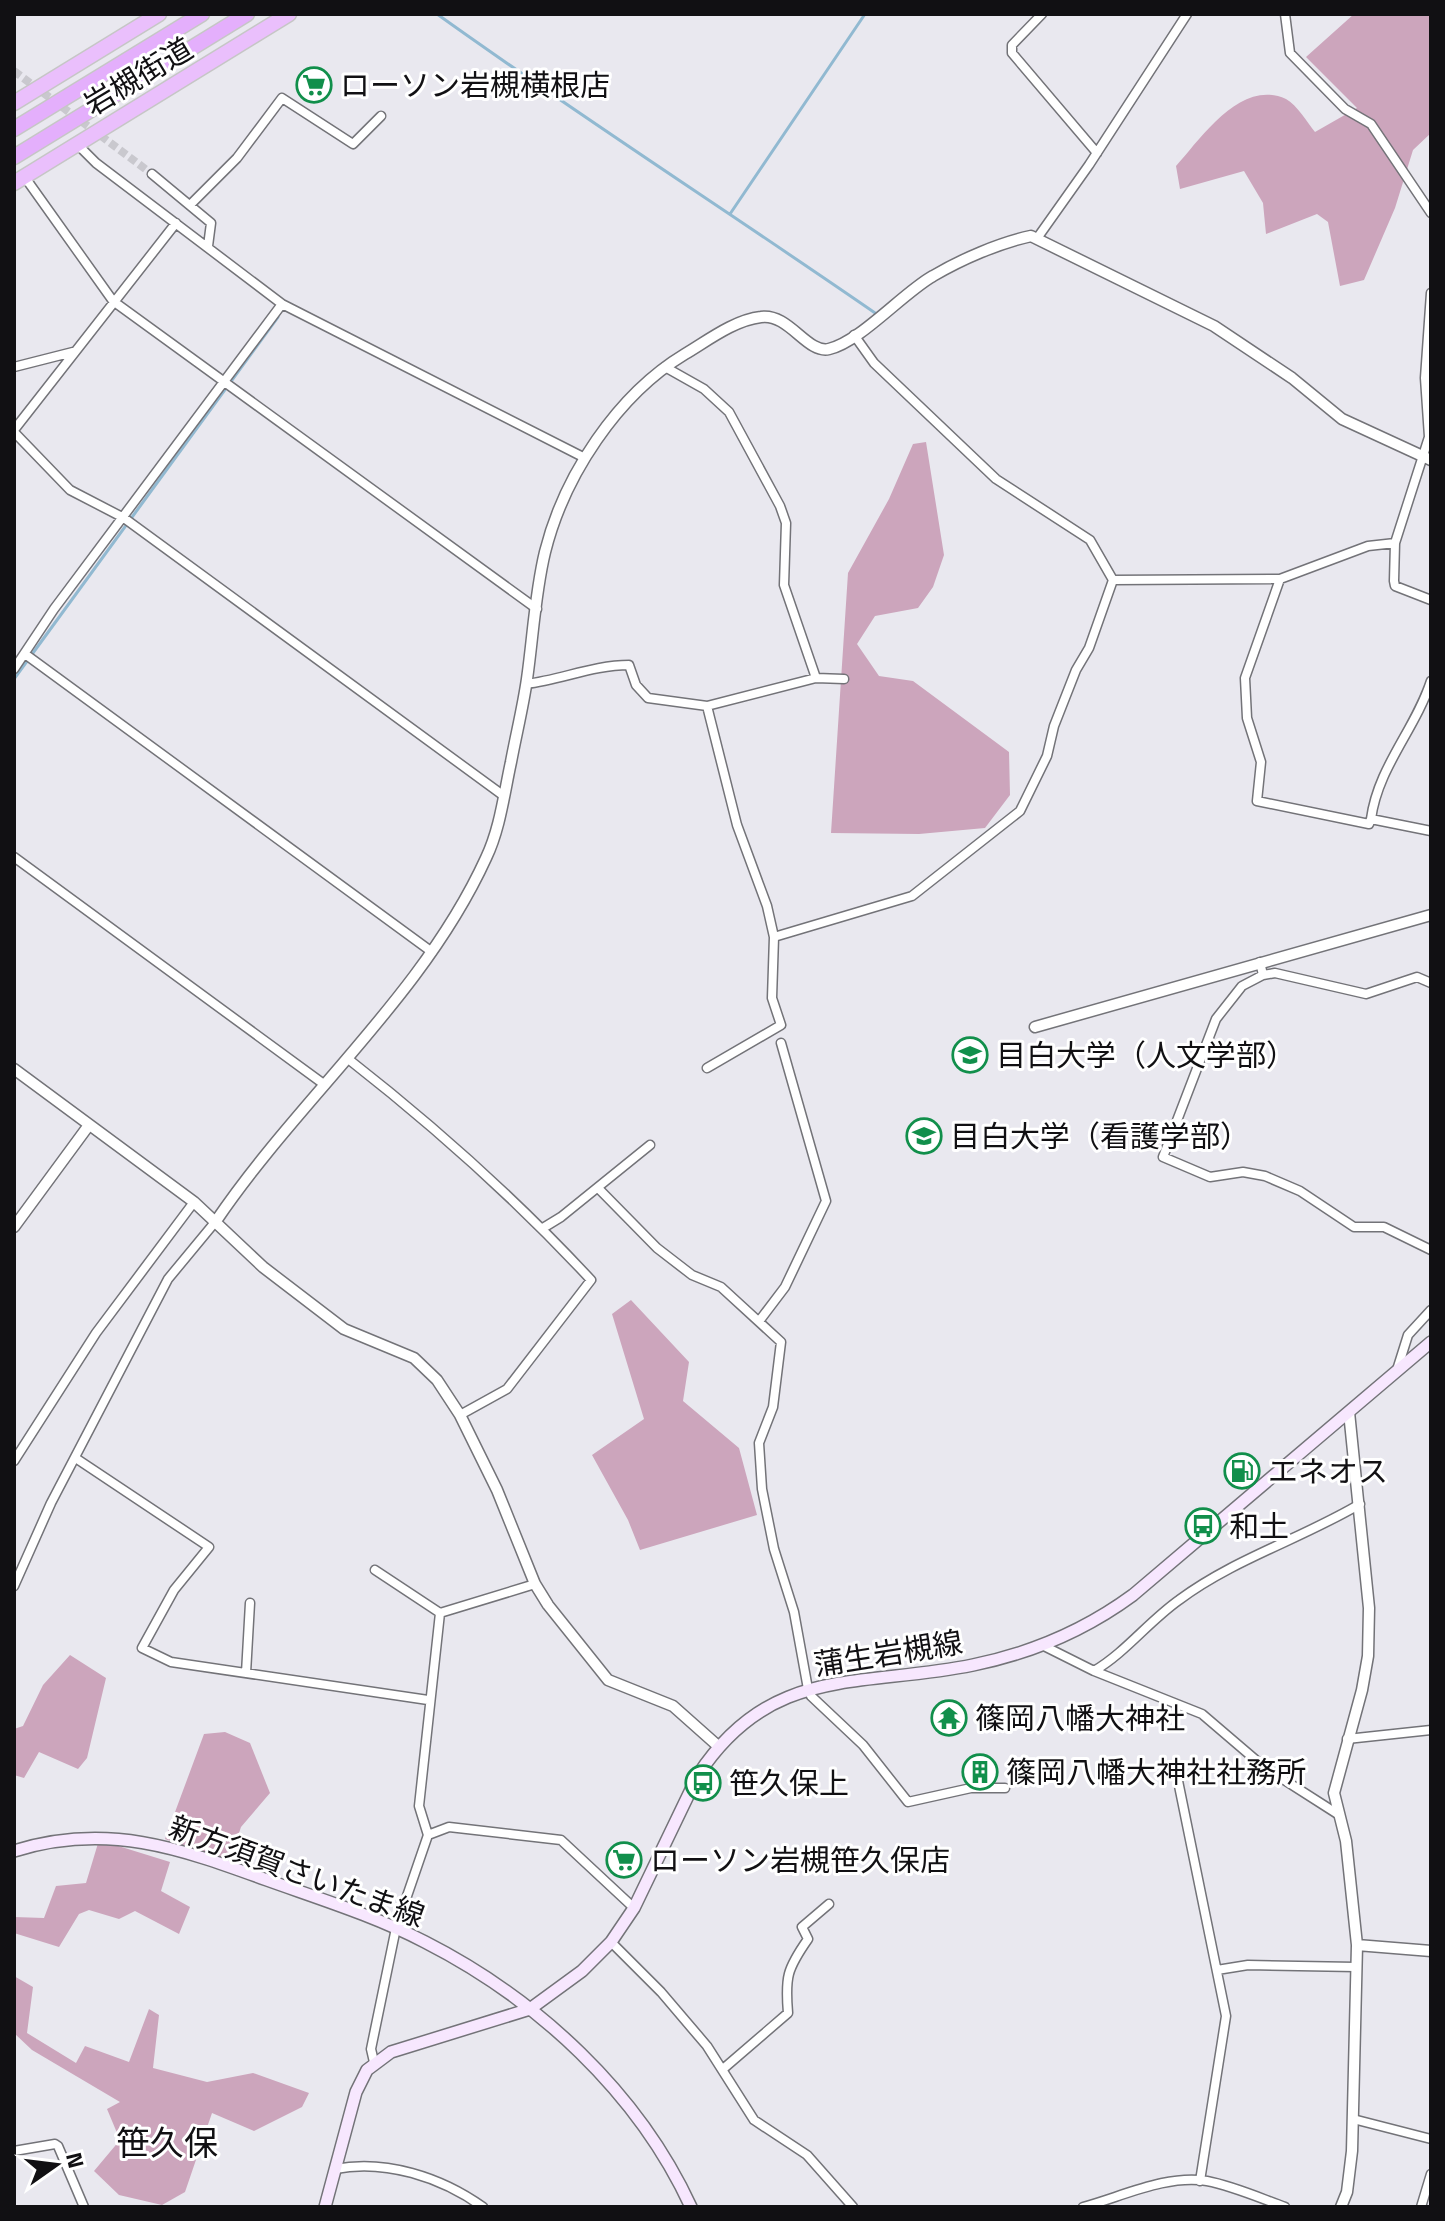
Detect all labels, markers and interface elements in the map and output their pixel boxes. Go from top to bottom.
street label: 岩槻街道 [75,25,201,127]
place label: ローソン岩槻横根店 [340,62,610,108]
supermarket icon: ローソン岩槻横根店 [295,66,333,104]
place label: 目白大学（人文学部） [996,1032,1296,1078]
school or university icon: 目白大学（人文学部） [951,1036,989,1074]
place label: 目白大学（看護学部） [950,1113,1250,1159]
school or university icon: 目白大学（看護学部） [905,1117,943,1155]
place label: エネオス [1268,1448,1388,1494]
fuel station icon: エネオス [1223,1452,1261,1490]
place label: 和土 [1229,1503,1289,1549]
bus stop icon: 和土 [1184,1507,1222,1545]
street label: 蒲生岩槻線 [810,1619,966,1687]
place label: 篠岡八幡大神社 [975,1695,1185,1741]
temple icon: 篠岡八幡大神社 [930,1699,968,1737]
place label: 篠岡八幡大神社社務所 [1006,1749,1306,1795]
building icon: 篠岡八幡大神社社務所 [961,1753,999,1791]
place label: 笹久保上 [729,1760,849,1806]
bus stop icon: 笹久保上 [684,1764,722,1802]
street label: 新方須賀さいたま線 [163,1803,431,1939]
place label: ローソン岩槻笹久保店 [650,1837,950,1883]
supermarket icon: ローソン岩槻笹久保店 [605,1841,643,1879]
district label: 笹久保 [116,2116,218,2168]
north arrow [16,2125,96,2205]
text: N [57,2149,94,2172]

